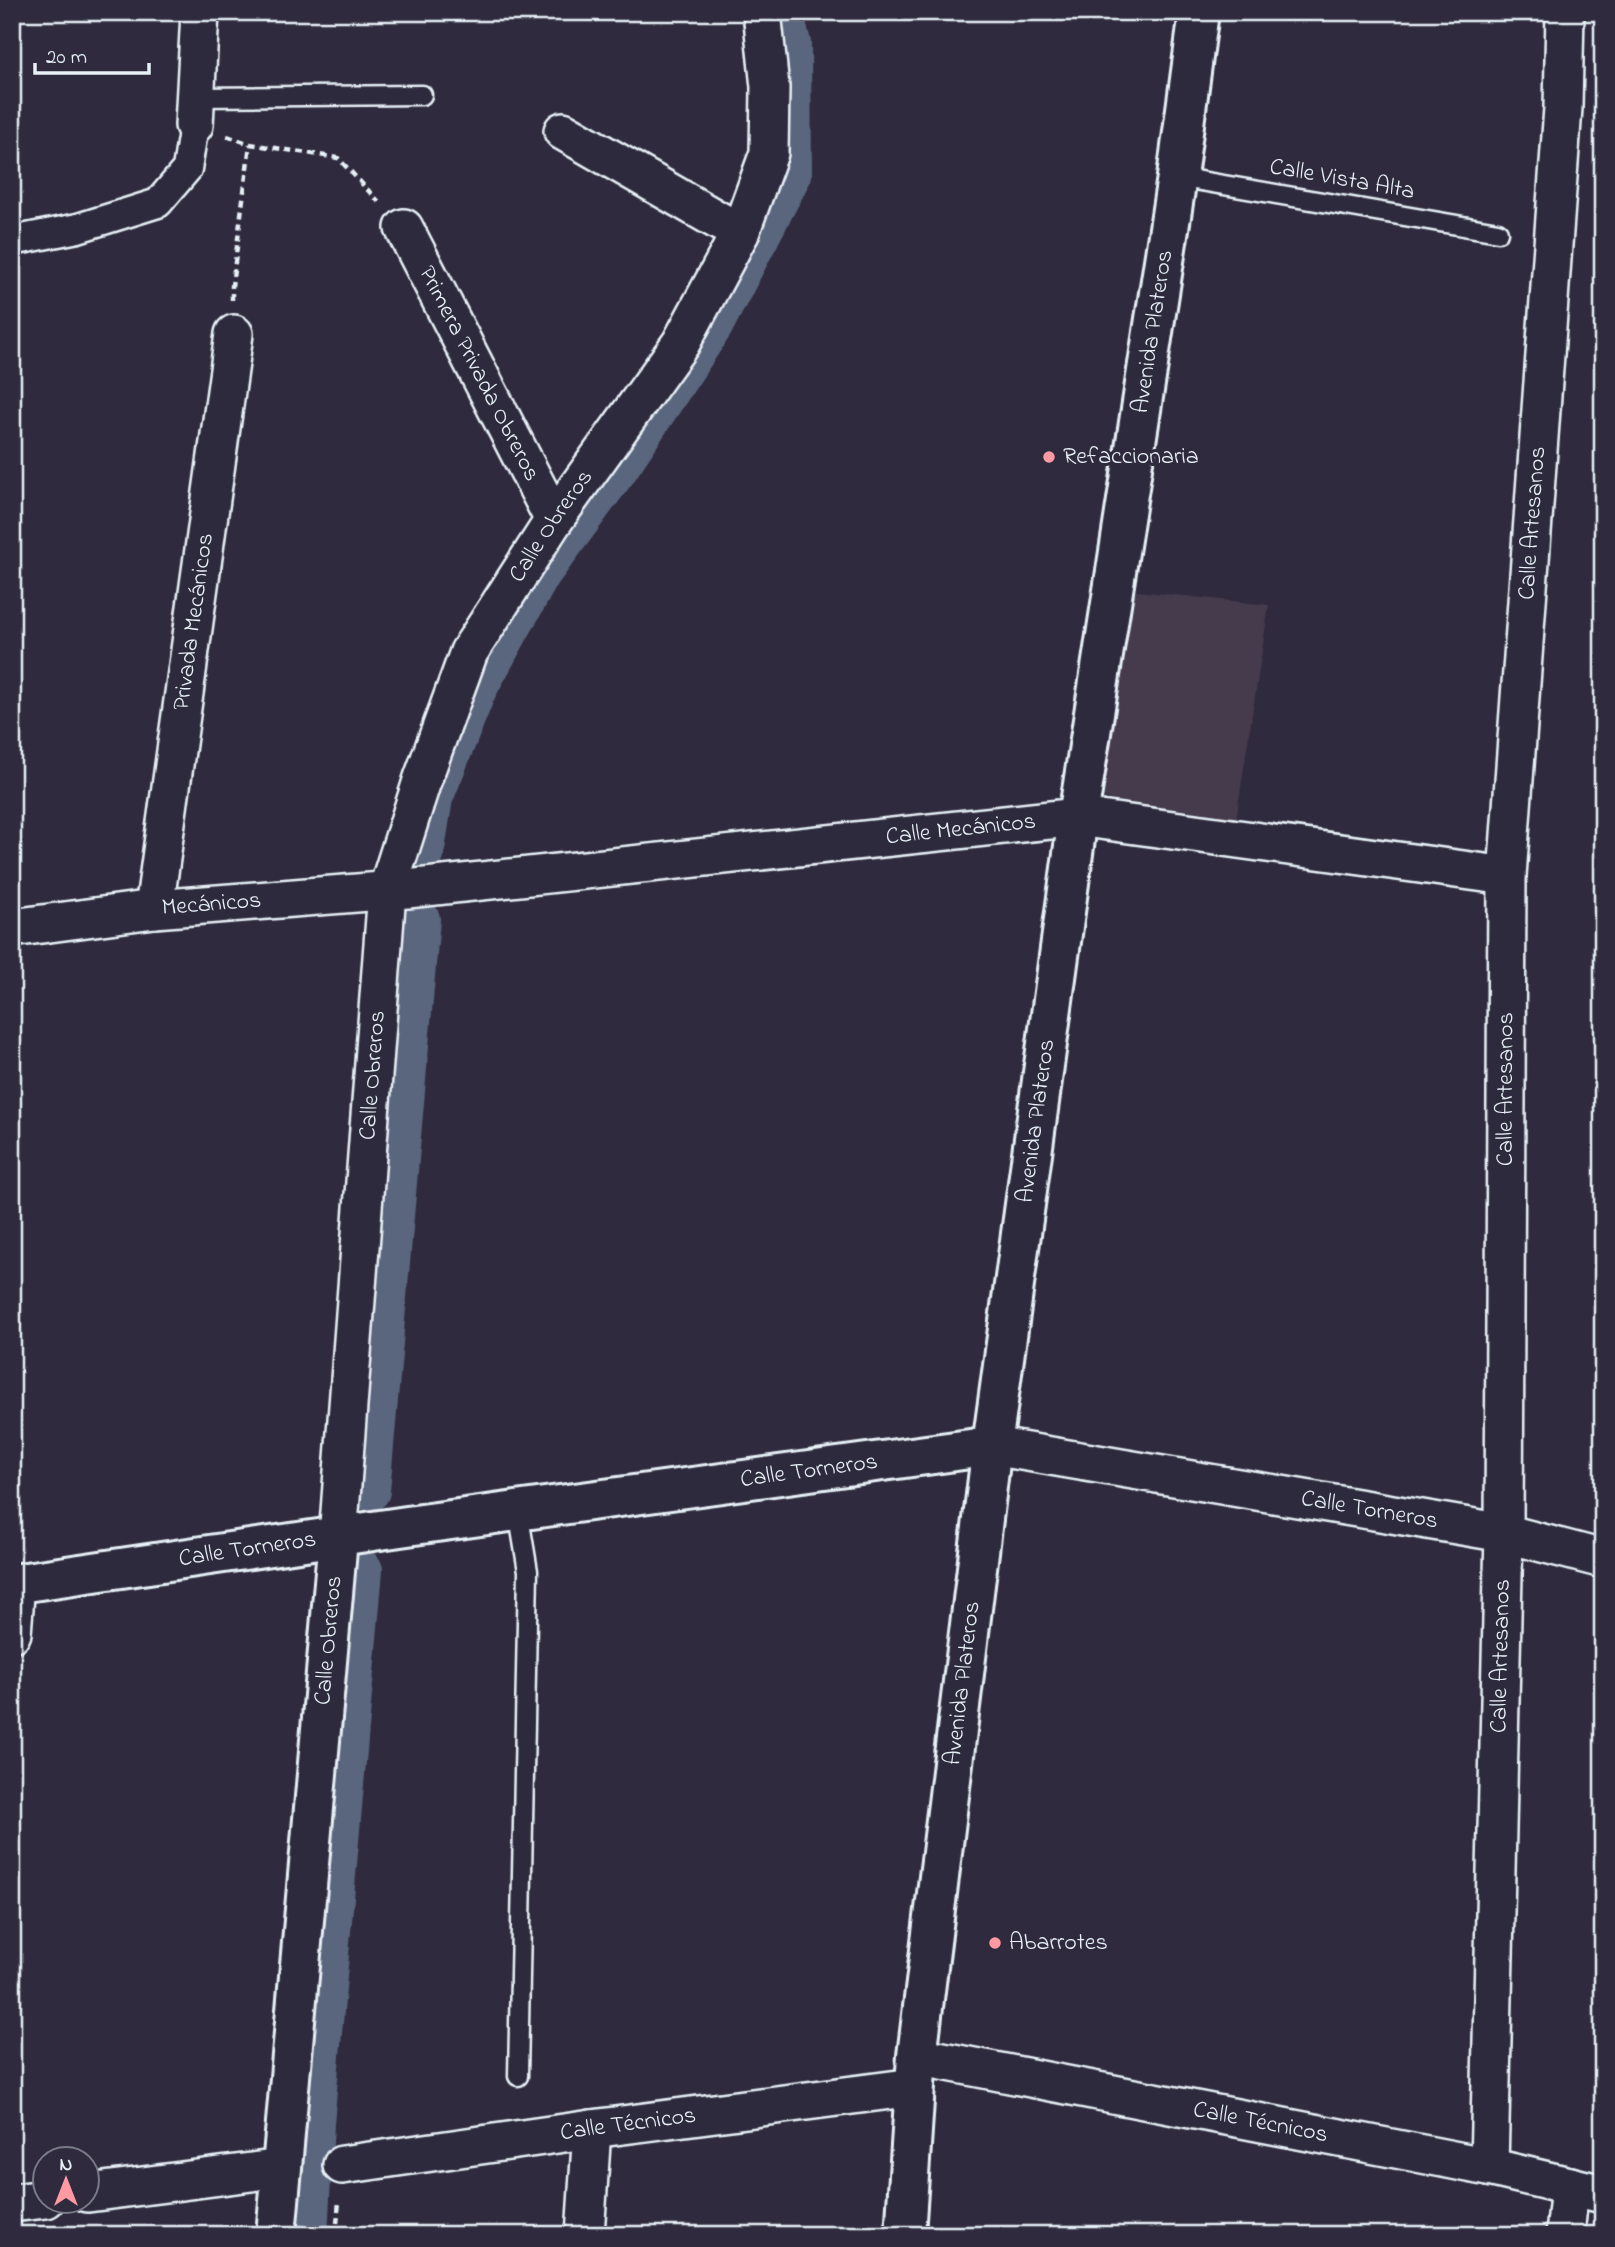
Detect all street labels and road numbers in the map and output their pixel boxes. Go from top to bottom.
street label: Calle Vista Alta [1267,150,1417,210]
street label: Avenida Plateros [1123,248,1183,416]
street label: Primera Privada Obreros [409,260,549,488]
street label: Calle Artesanos [1510,445,1556,601]
street label: Calle Obreros [501,462,602,590]
street label: Privada Mecánicos [164,531,224,713]
street label: Calle Mecánicos [884,804,1038,855]
street label: Mecánicos [160,883,263,926]
street label: Calle Obreros [351,1009,395,1141]
street label: Calle Artesanos [1488,1012,1524,1166]
street label: Avenida Plateros [1008,1037,1065,1205]
street label: Calle Torneros [738,1444,880,1498]
street label: Calle Torneros [1298,1481,1441,1539]
street label: Calle Torneros [176,1522,319,1577]
street label: Calle Obreros [306,1574,352,1707]
street label: Calle Artesanos [1482,1579,1520,1733]
street label: Avenida Plateros [935,1599,990,1767]
street label: Calle Técnicos [1190,2092,1331,2153]
street label: Calle Técnicos [558,2098,698,2151]

